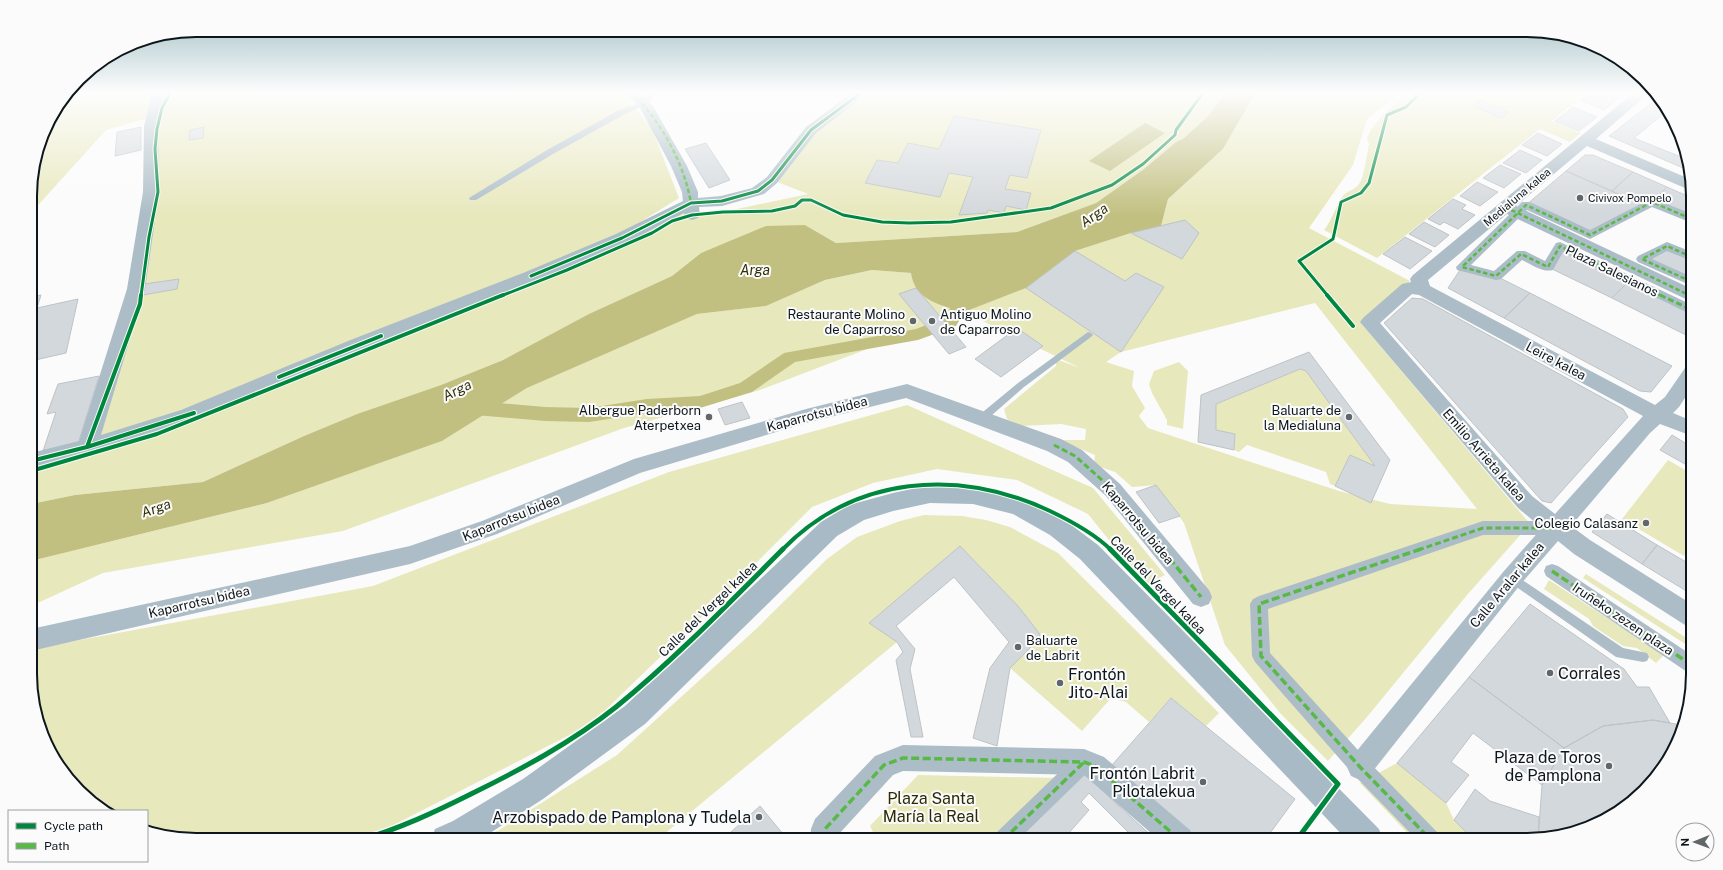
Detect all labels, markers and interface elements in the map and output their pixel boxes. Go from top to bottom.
street label: Medialuna kalea [1481,166,1553,228]
place label: Civivox Pompelo [1588,192,1671,204]
marker: Civivox Pompelo [1575,193,1585,203]
water label: Arga [1077,200,1111,230]
street label: Plaza Salesianos [1563,242,1661,300]
water label: Arga [740,262,770,278]
place label: Restaurante Molino de Caparroso [787,307,905,337]
place label: Antiguo Molino de Caparroso [940,307,1031,337]
marker: Restaurante Molino de Caparroso [908,316,918,326]
marker: Antiguo Molino de Caparroso [927,316,937,326]
street label: Leire kalea [1523,339,1589,383]
water label: Arga [440,376,474,404]
street label: Kaparrotsu bidea [765,393,869,435]
place label: Albergue Paderborn Aterpetxea [579,403,701,433]
place label: Baluarte de la Medialuna [1264,403,1341,433]
street label: Emilio Arrieta kalea [1440,406,1528,504]
marker: Albergue Paderborn Aterpetxea [704,412,714,422]
marker: Baluarte de la Medialuna [1344,412,1354,422]
street label: Kaparrotsu bidea [1099,479,1177,567]
street label: Kaparrotsu bidea [460,492,562,544]
water label: Arga [139,496,173,520]
place label: Colegio Calasanz [1534,516,1638,531]
marker: Colegio Calasanz [1641,518,1651,528]
street label: Calle del Vergel kalea [1107,533,1209,637]
street label: Calle Aralar kalea [1467,539,1547,631]
street label: Calle del Vergel kalea [656,558,760,660]
street label: Iruñeko zezen plaza [1570,580,1676,658]
street label: Kaparrotsu bidea [147,583,251,621]
place label: Baluarte de Labrit [1026,633,1080,663]
marker: Baluarte de Labrit [1013,642,1023,652]
place label: Corrales [1558,664,1621,683]
place label: Frontón Jito-Alai [1068,665,1128,702]
marker: Corrales [1545,668,1555,678]
marker: Frontón Jito-Alai [1055,678,1065,688]
place label: Plaza de Toros de Pamplona [1494,748,1601,785]
marker: Plaza de Toros de Pamplona [1604,761,1614,771]
place label: Frontón Labrit Pilotalekua [1089,764,1195,801]
marker: Frontón Labrit Pilotalekua [1198,777,1208,787]
park label: Plaza Santa María la Real [883,789,979,826]
place label: Arzobispado de Pamplona y Tudela [492,808,751,827]
legend [8,810,148,862]
marker: Arzobispado de Pamplona y Tudela [754,812,764,822]
text: Cycle path [44,819,103,833]
north arrow [1675,822,1715,862]
text: N [1679,838,1691,847]
text: Path [44,839,70,853]

